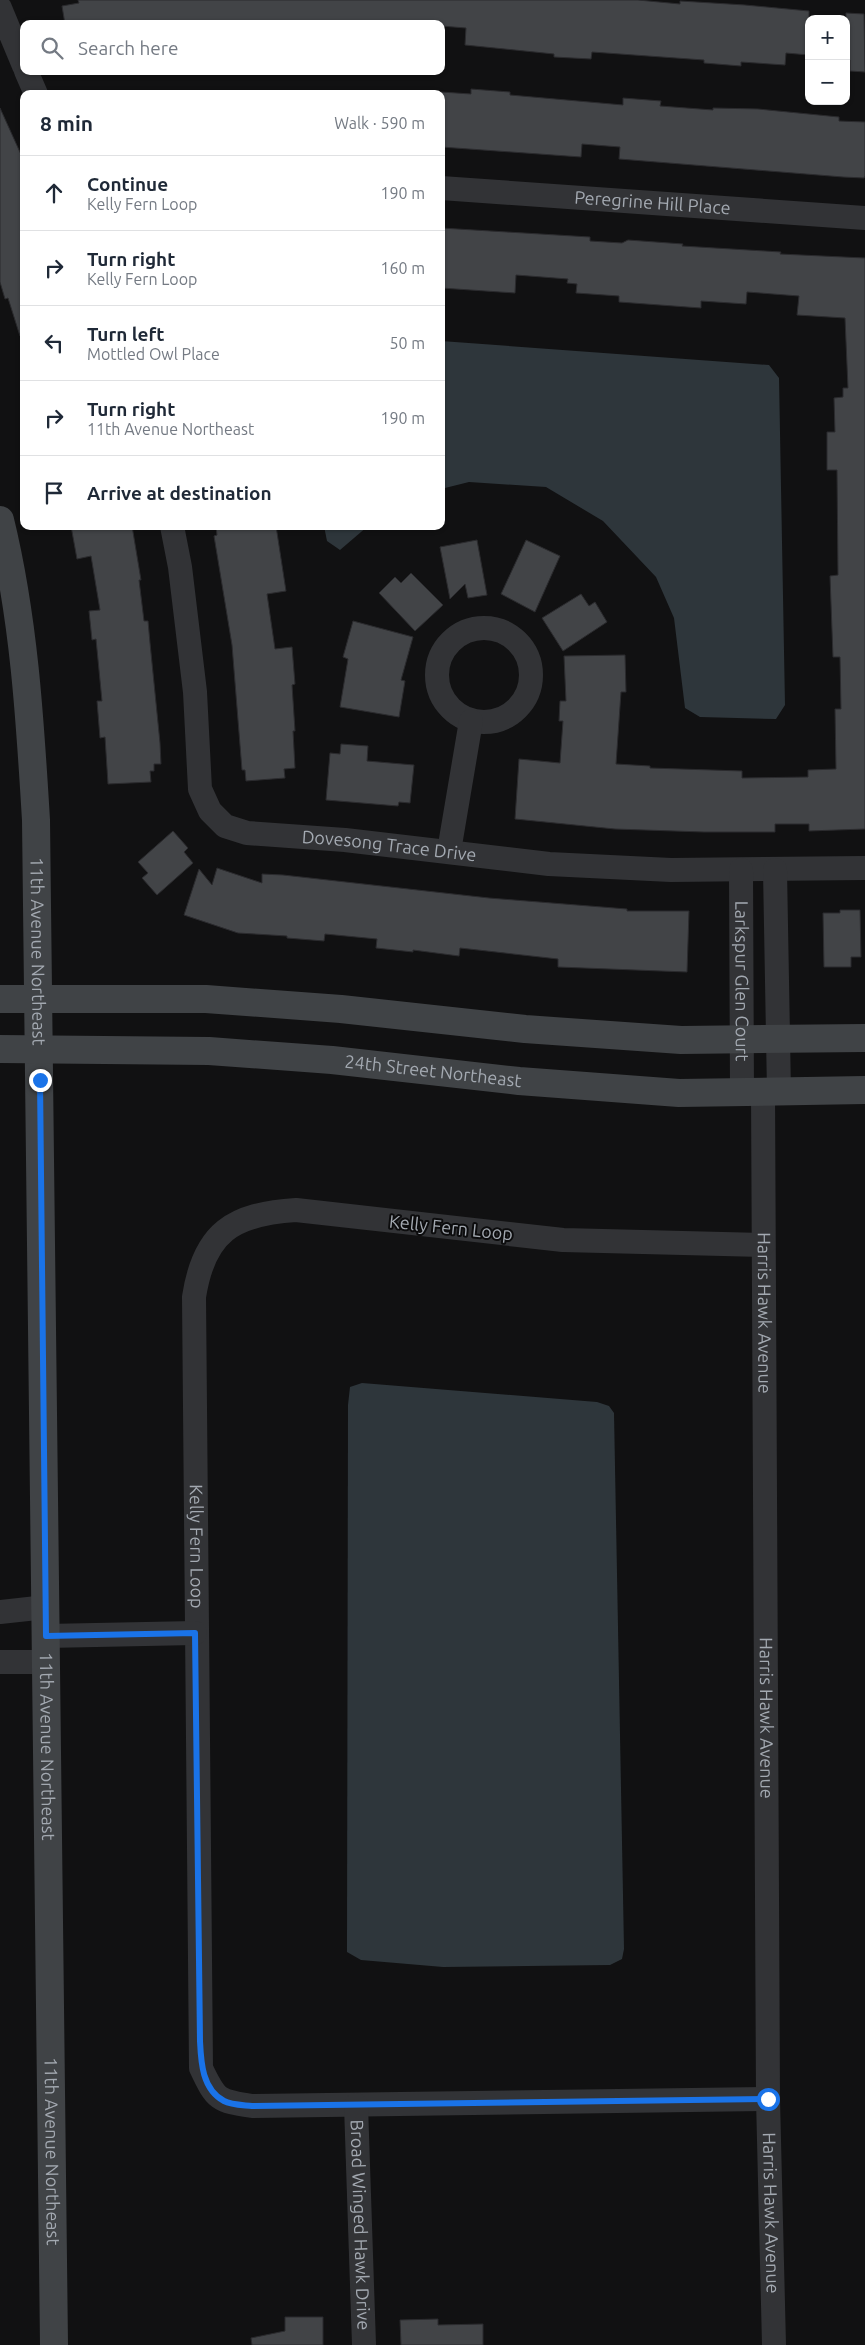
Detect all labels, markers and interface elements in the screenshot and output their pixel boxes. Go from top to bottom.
map controls [805,15,850,105]
button: + [805,15,850,60]
search box [20,20,445,75]
icon: search [38,34,66,62]
text: Search here [78,37,178,59]
button: − [805,60,850,105]
text: 8 min [40,111,93,135]
text: Walk · 590 m [334,114,425,132]
text: Continue [87,173,168,195]
icon: ahead [40,179,68,207]
text: 190 m [380,184,425,202]
street label: Peregrine Hill Place [574,186,731,217]
text: Kelly Fern Loop [87,195,197,213]
text: Turn right [87,248,175,270]
icon: right [40,254,68,282]
text: 160 m [380,259,425,277]
text: Kelly Fern Loop [87,270,197,288]
text: Turn left [87,323,165,345]
icon: left [40,329,68,357]
text: 50 m [389,334,425,352]
text: Mottled Owl Place [87,345,220,363]
text: Turn right [87,398,175,420]
icon: right [40,404,68,432]
text: 190 m [380,409,425,427]
text: 11th Avenue Northeast [87,420,254,438]
icon: arrive [40,479,68,507]
text: Arrive at destination [87,482,272,504]
street label: Dovesong Trace Drive [301,826,478,864]
street label: 11th Avenue Northeast [27,857,50,1046]
street label: Larkspur Glen Court [732,901,753,1061]
street label: 24th Street Northeast [344,1050,523,1090]
route end [29,1069,52,1092]
street label: Kelly Fern Loop [388,1211,514,1243]
street label: Harris Hawk Avenue [755,1232,775,1394]
street label: Kelly Fern Loop [187,1484,208,1609]
street label: Harris Hawk Avenue [757,1637,778,1799]
street label: 11th Avenue Northeast [37,1652,59,1841]
street label: 11th Avenue Northeast [42,2057,64,2246]
route start [757,2088,780,2111]
street label: Broad Winged Hawk Drive [347,2119,375,2331]
street label: Harris Hawk Avenue [760,2132,784,2294]

